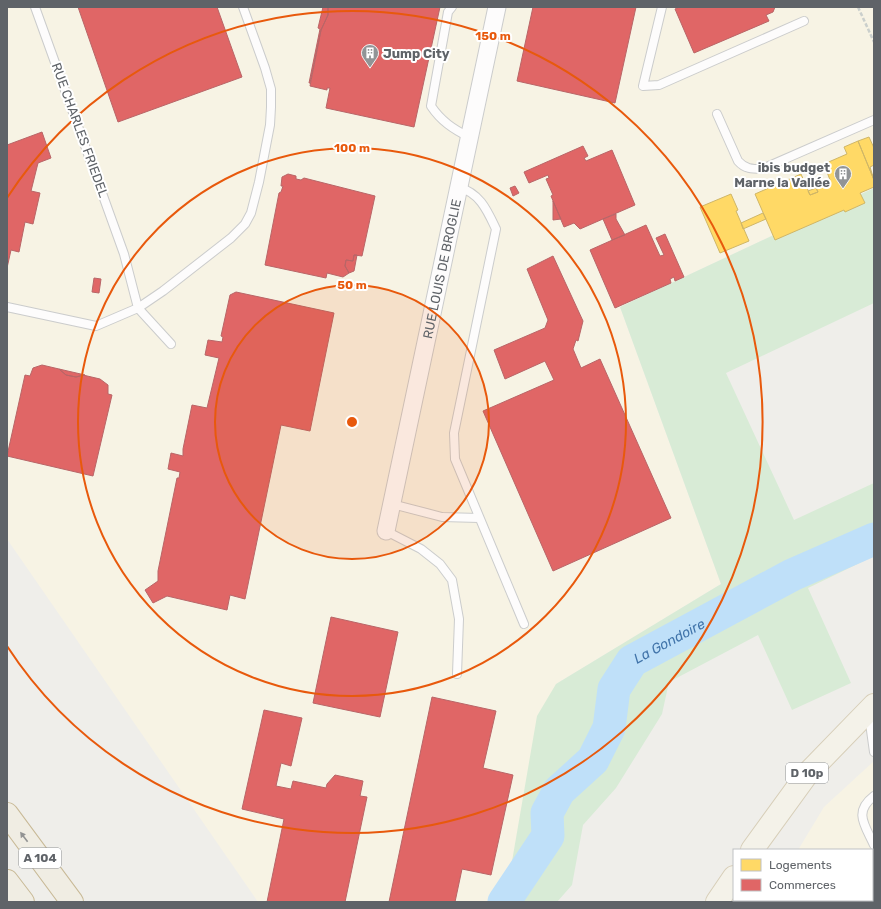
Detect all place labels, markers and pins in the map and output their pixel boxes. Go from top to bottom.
building icon: Jump City [360,43,380,68]
place label: Jump City [383,46,450,61]
place label: ibis budget Marne la Vallée [734,160,830,190]
building icon: ibis budget Marne la Vallée [833,164,853,189]
centre of rings [345,415,359,429]

